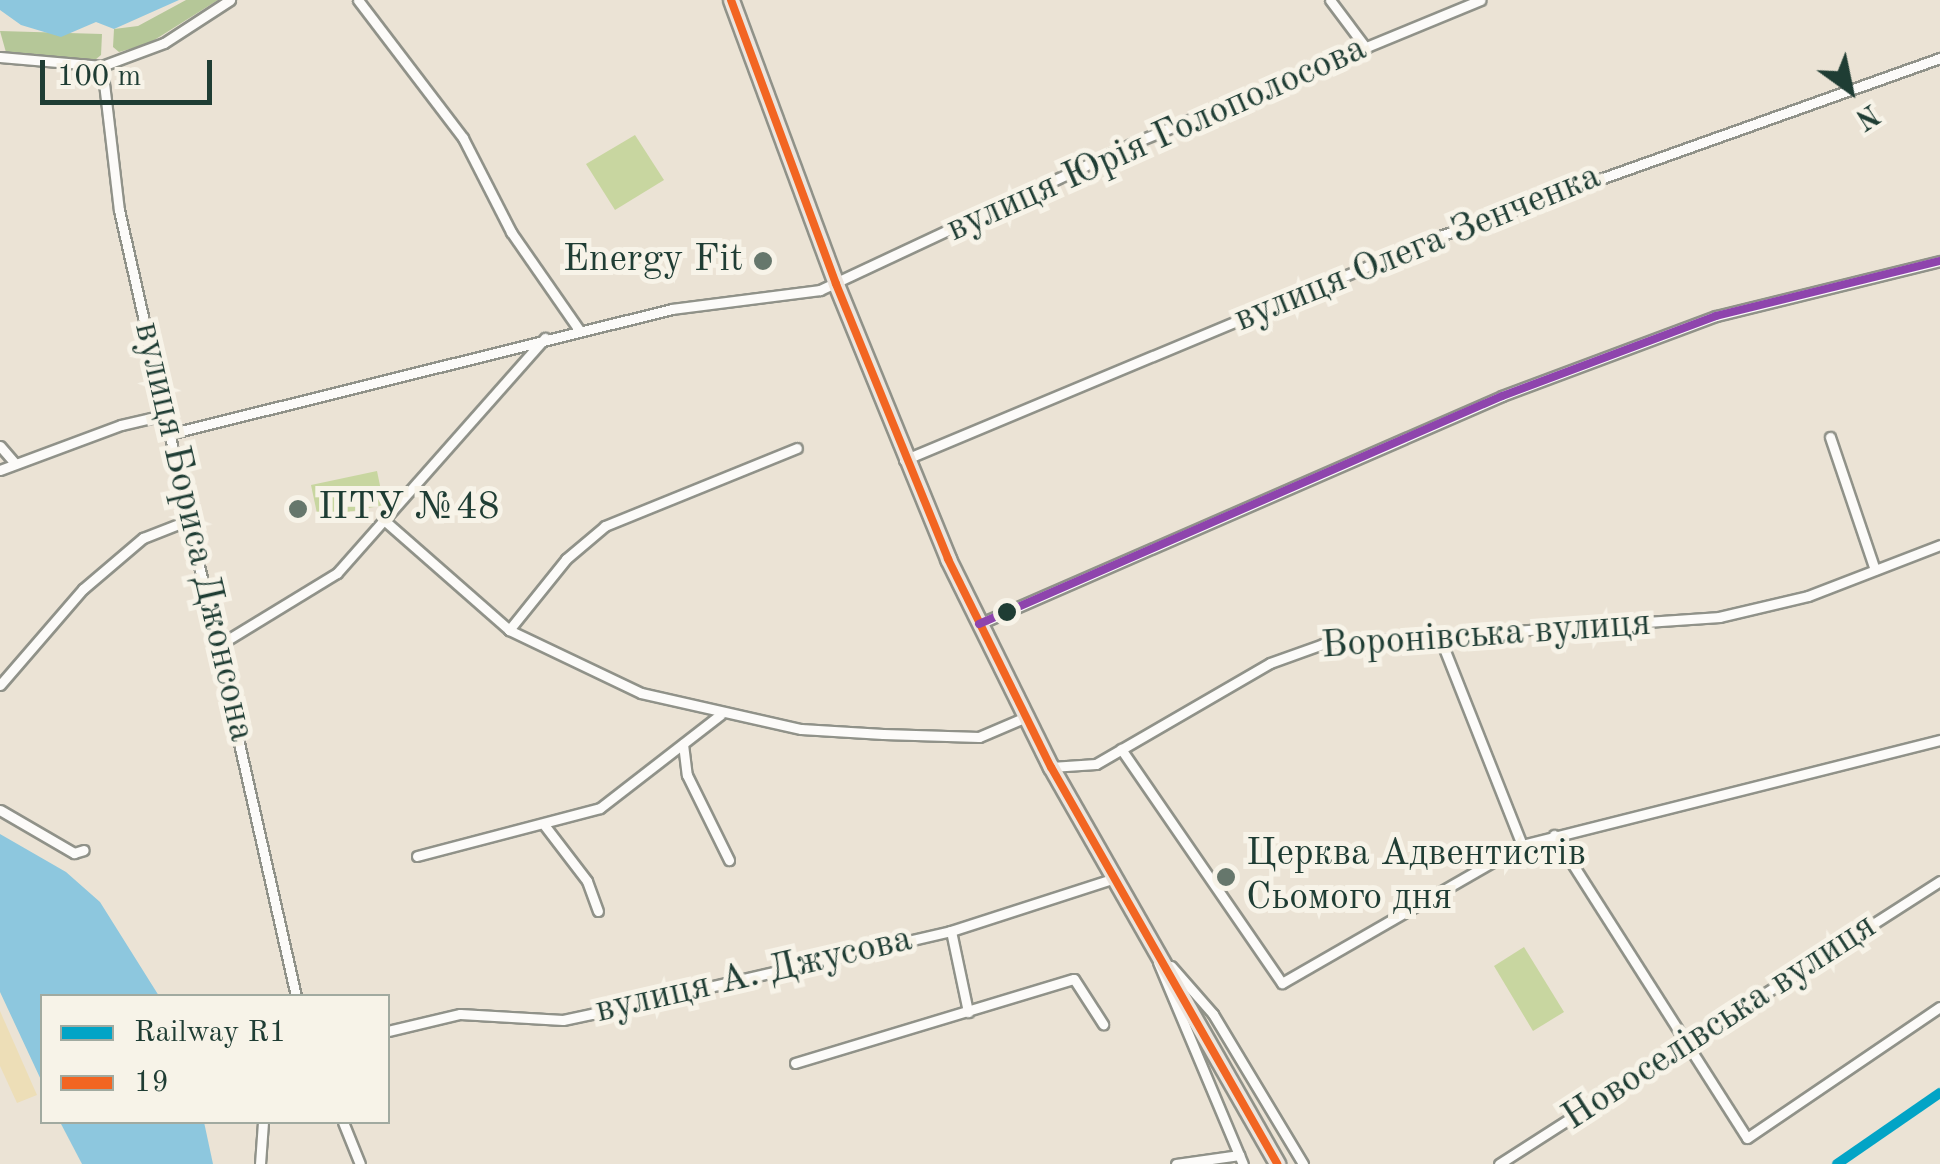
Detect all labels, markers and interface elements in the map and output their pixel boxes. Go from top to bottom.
street label: вулиця Юрія Голополосова [940,27,1374,253]
scale bar [45,40,218,102]
north arrow [1800,40,1900,140]
text: 100 m [57,62,141,92]
text: N [1850,98,1883,133]
street label: вулиця Олега Зенченка [1228,155,1608,343]
place label: Energy Fit [563,238,743,284]
marker: Energy Fit [752,250,774,272]
street label: вулиця Бориса Джонсона [123,318,263,746]
place label: ПТУ №48 [318,486,500,532]
marker: ПТУ №48 [287,498,309,520]
unlabelled marker [997,602,1017,622]
street label: Воронівська вулиця [1320,602,1652,670]
place label: Церква Адвентистів Сьомого дня [1246,832,1586,922]
marker: Церква Адвентистів Сьомого дня [1215,866,1237,888]
street label: Новоселівська вулиця [1555,905,1885,1141]
street label: вулиця А. Джусова [591,917,917,1035]
legend [40,994,390,1124]
text: Railway R1 [134,1018,286,1048]
text: 19 [134,1068,169,1098]

